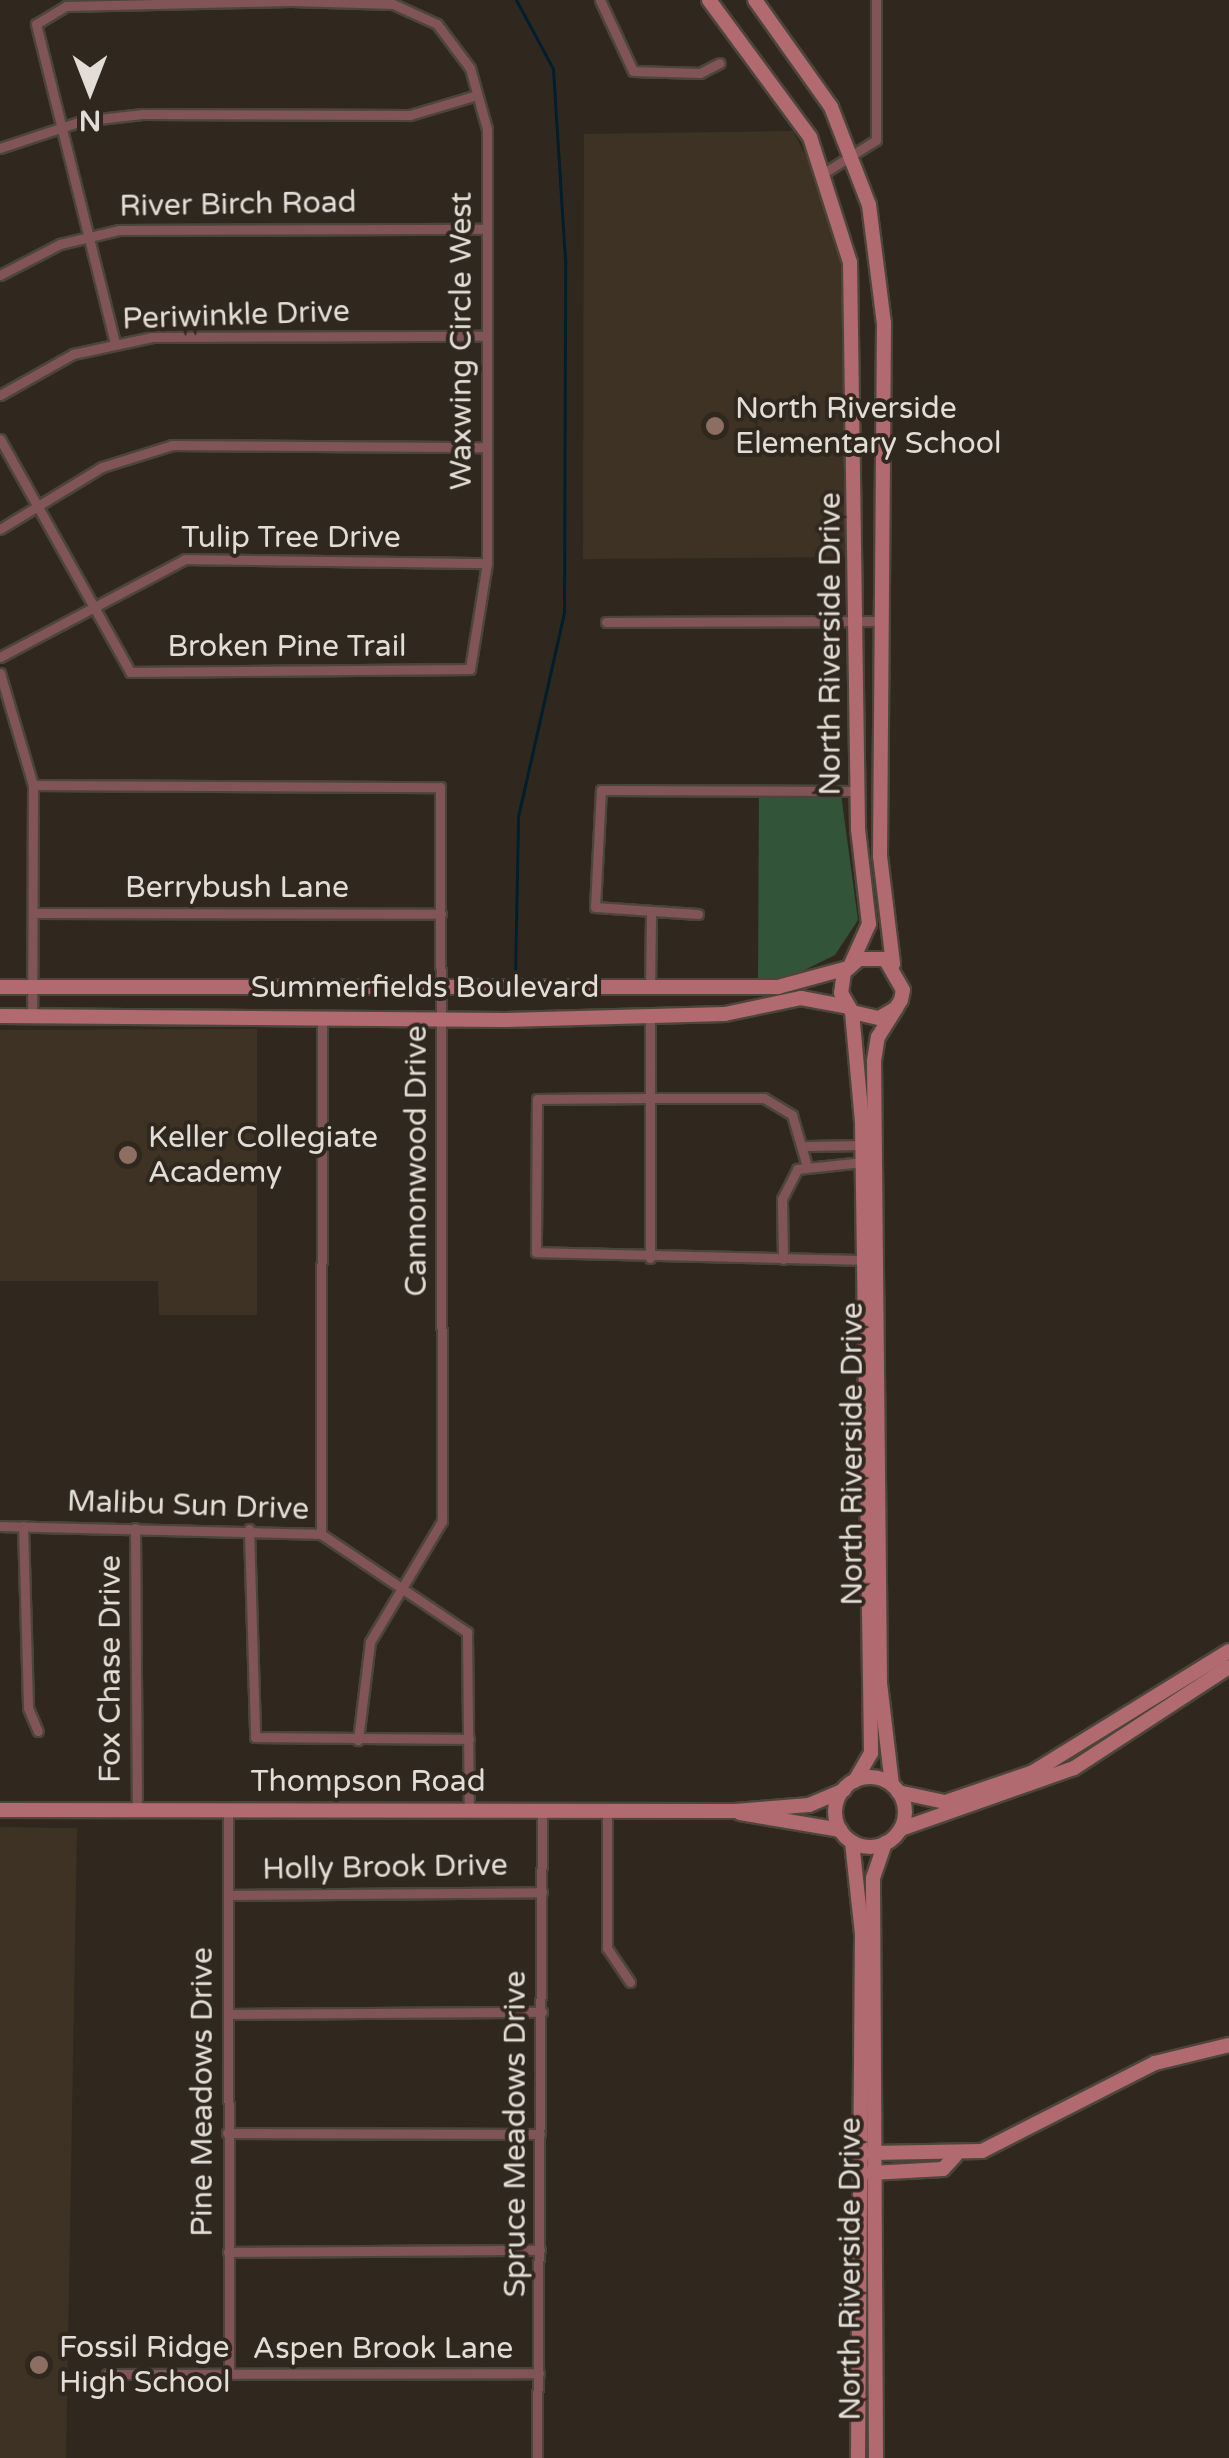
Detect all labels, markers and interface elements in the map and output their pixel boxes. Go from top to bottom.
north arrow [40,40,140,140]
text: N [79,103,101,137]
street label: River Birch Road [119,185,357,225]
street label: Waxwing Circle West [444,192,480,490]
street label: Periwinkle Drive [122,294,350,338]
place label: North Riverside Elementary School [735,391,1001,462]
marker: North Riverside Elementary School [704,415,726,437]
street label: North Riverside Drive [813,492,849,796]
street label: Tulip Tree Drive [181,520,401,556]
street label: Broken Pine Trail [167,629,407,665]
street label: Berrybush Lane [125,870,349,906]
street label: Summerfields Boulevard [251,970,599,1006]
street label: Cannonwood Drive [399,1025,435,1297]
place label: Keller Collegiate Academy [148,1120,378,1190]
marker: Keller Collegiate Academy [117,1144,139,1166]
street label: North Riverside Drive [835,1302,871,1606]
street label: Malibu Sun Drive [66,1484,310,1528]
street label: Fox Chase Drive [93,1555,129,1783]
street label: Thompson Road [250,1764,486,1800]
street label: Holly Brook Drive [262,1848,508,1888]
street label: Pine Meadows Drive [185,1947,221,2237]
street label: Spruce Meadows Drive [498,1971,534,2297]
street label: North Riverside Drive [833,2117,869,2421]
place label: Fossil Ridge High School [59,2330,231,2400]
street label: Aspen Brook Lane [253,2331,513,2367]
marker: Fossil Ridge High School [28,2354,50,2376]

